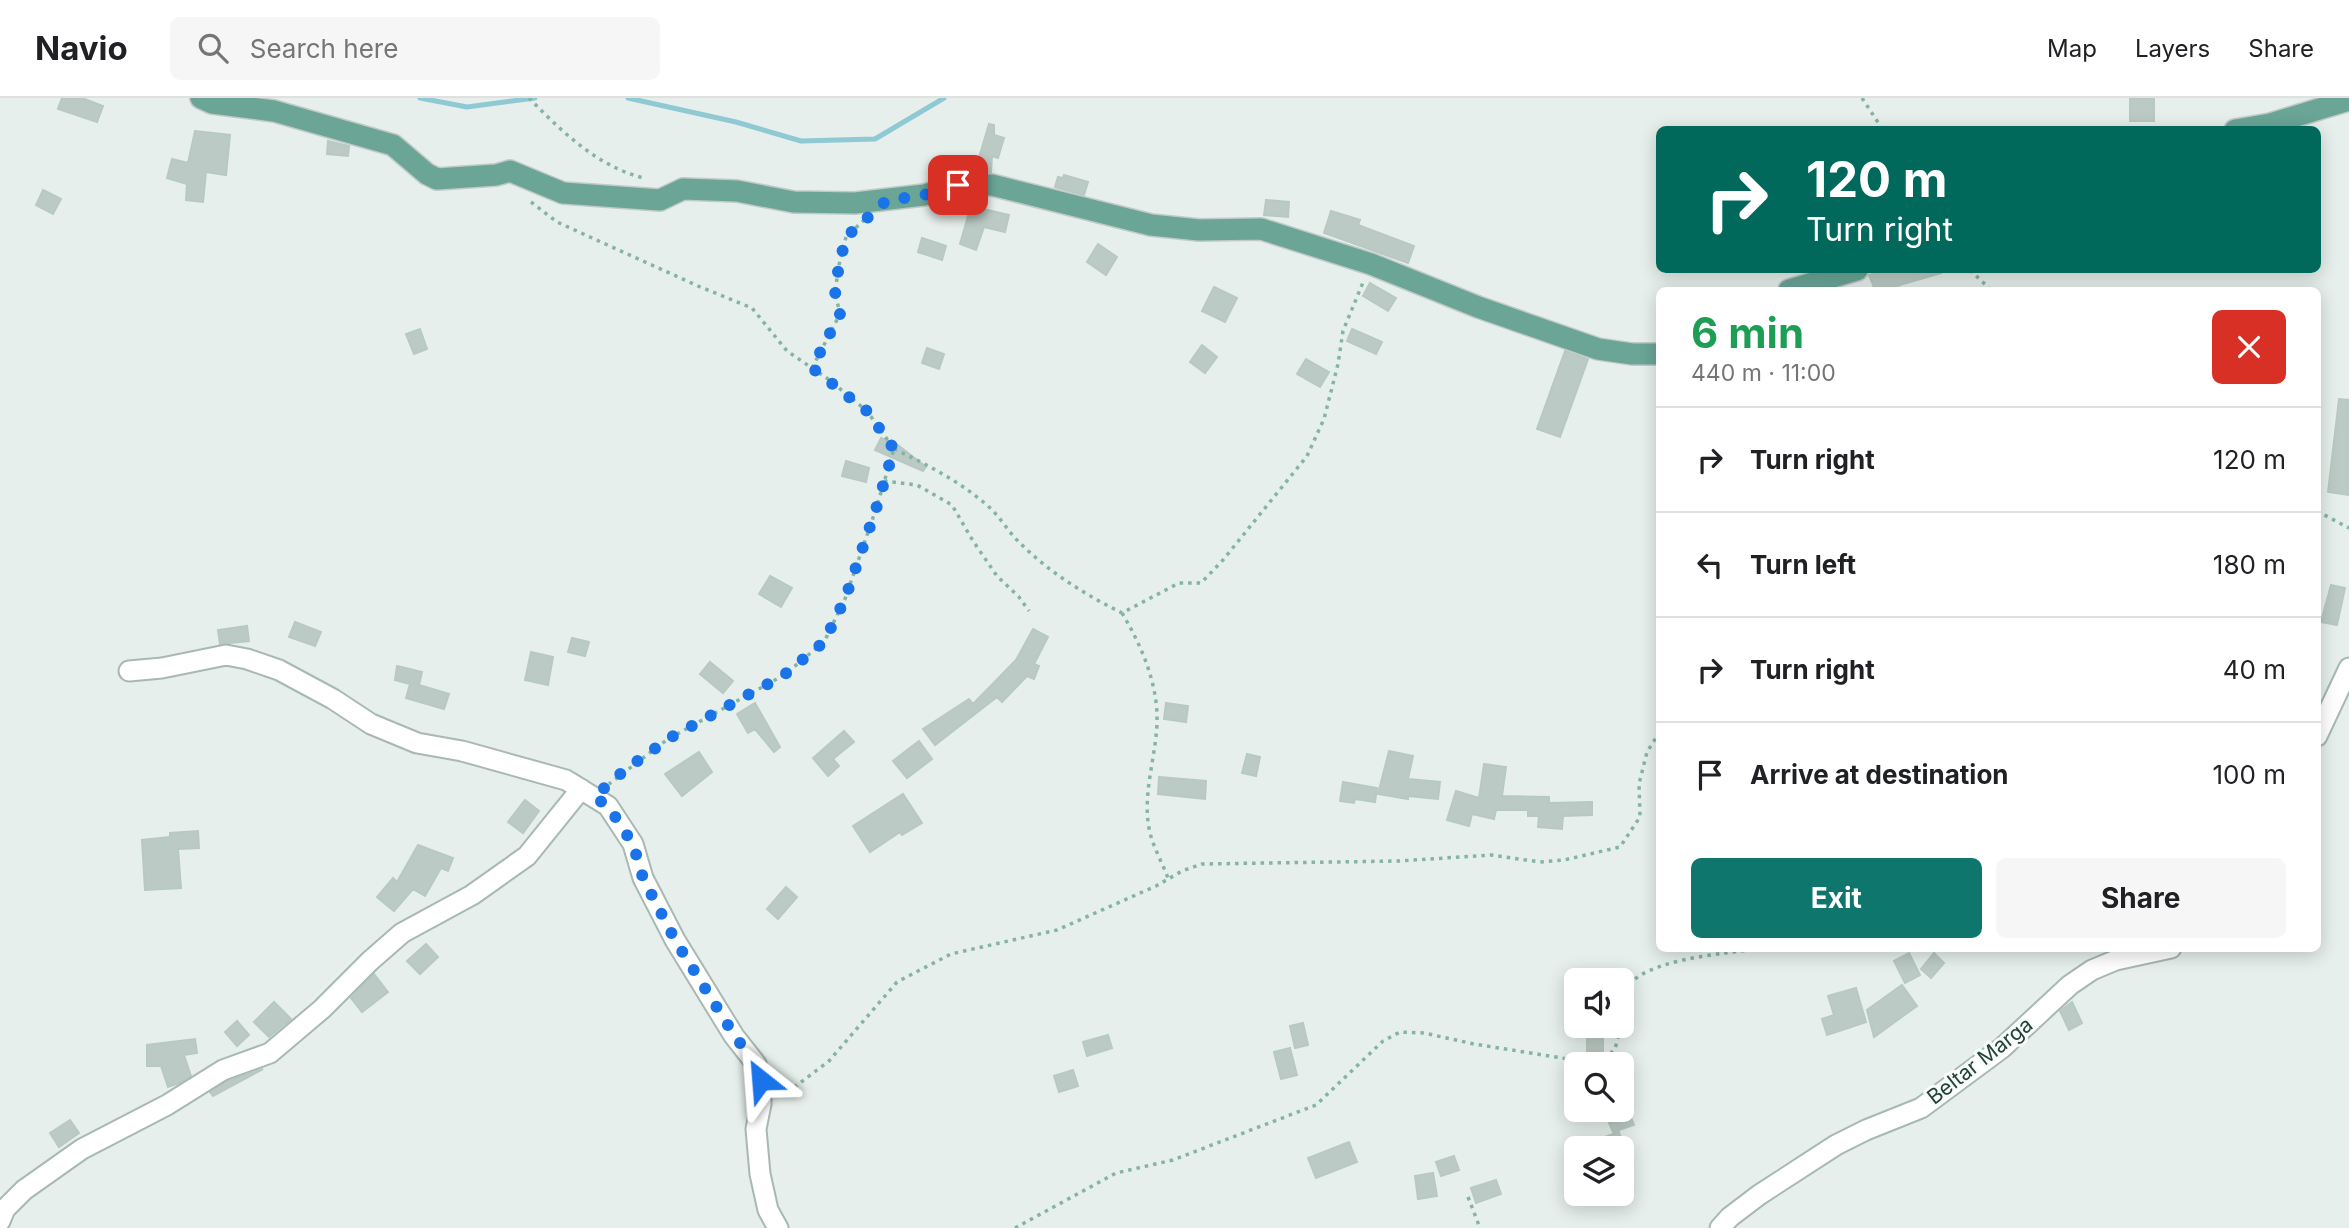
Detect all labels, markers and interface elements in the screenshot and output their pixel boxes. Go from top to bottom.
search box [170,17,660,80]
text: Navio [35,28,128,68]
icon: search [194,29,232,67]
text: Search here [250,33,398,64]
text: Map [2047,34,2097,63]
text: Layers [2135,34,2210,63]
text: Share [2248,34,2314,63]
text: 120 m [1806,150,1947,209]
icon: right [1691,154,1782,245]
pin [928,155,988,215]
icon: arrive [939,166,977,204]
text: Turn right [1806,210,1953,249]
text: 6 min [1691,307,1804,358]
button: close [2212,310,2286,384]
text: 440 m · 11:00 [1691,359,1836,387]
icon: right [1691,441,1729,479]
text: Turn right [1750,444,1875,475]
text: 120 m [2213,444,2286,475]
icon: left [1691,546,1729,584]
text: Turn left [1750,549,1856,580]
text: 180 m [2213,549,2286,580]
icon: right [1691,651,1729,689]
text: Turn right [1750,654,1875,685]
text: 40 m [2223,654,2286,685]
icon: arrive [1691,756,1729,794]
text: Arrive at destination [1750,759,2009,790]
text: 100 m [2213,759,2286,790]
button: Exit [1691,858,1982,938]
button: Share [1996,858,2286,938]
map controls [1564,968,1634,1206]
button: sound [1564,968,1634,1038]
street label: Beltar Marga [1922,1012,2037,1110]
position arrow [724,1043,798,1117]
button: search [1564,1052,1634,1122]
button: layers [1564,1136,1634,1206]

